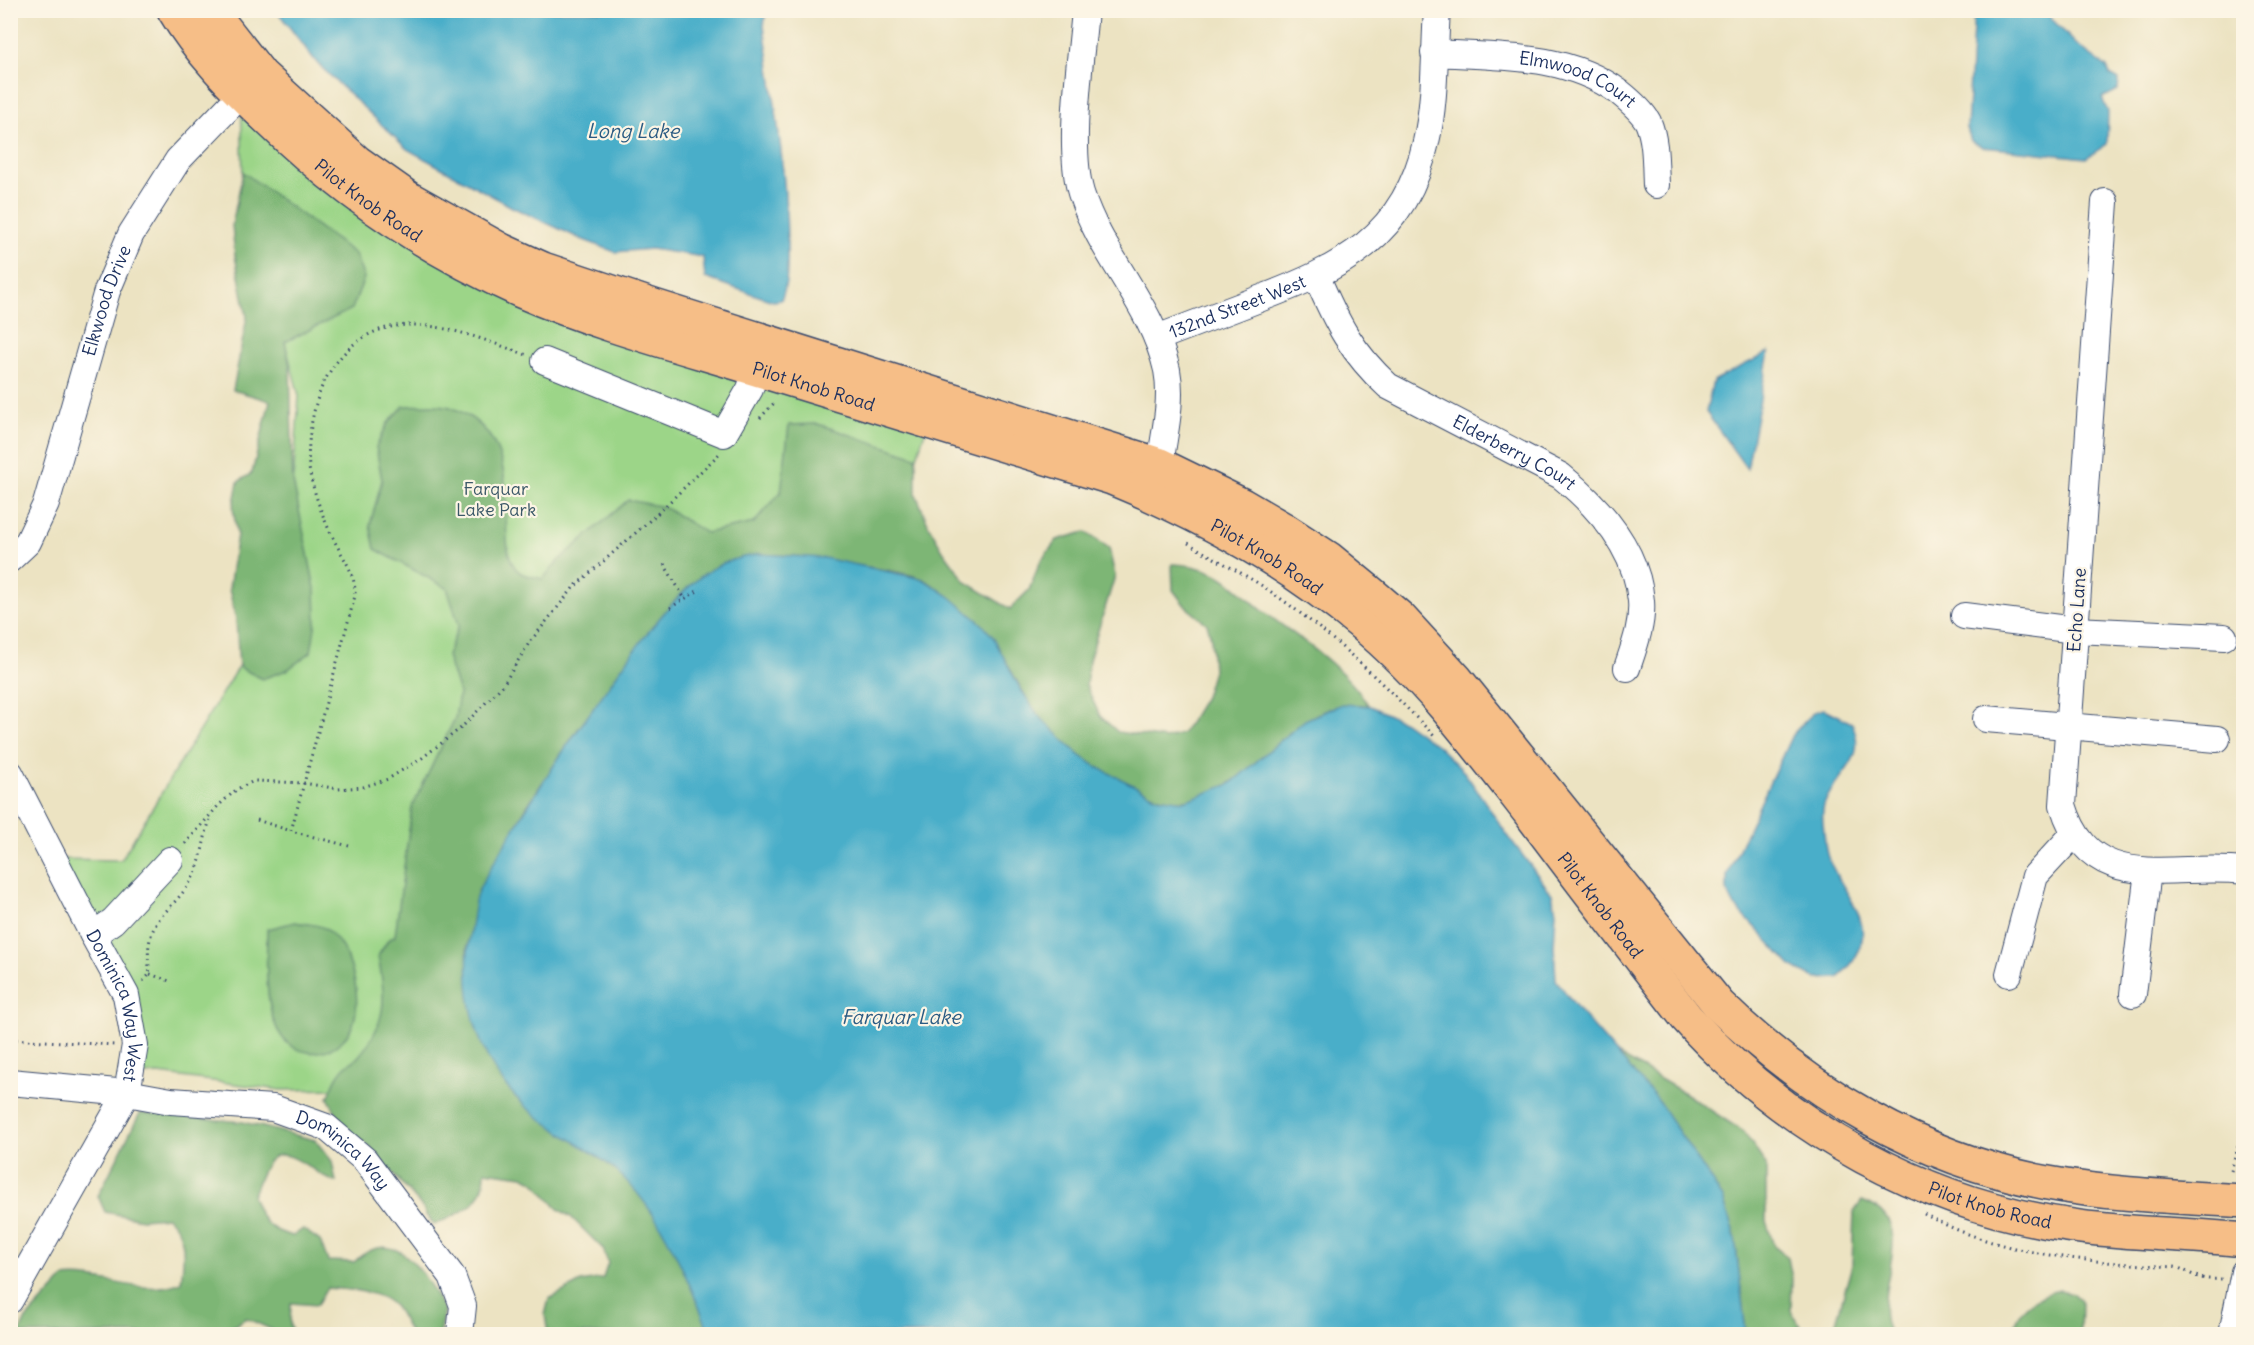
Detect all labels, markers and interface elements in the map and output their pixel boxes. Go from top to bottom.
street label: Elmwood Court [1518,46,1641,112]
water label: Long Lake [587,118,680,143]
street label: Pilot Knob Road [310,154,427,247]
street label: Elkwood Drive [77,242,136,359]
street label: 132nd Street West [1165,269,1309,343]
street label: Pilot Knob Road [750,357,878,416]
street label: Elderberry Court [1449,410,1581,495]
park label: Farquar Lake Park [456,477,536,521]
street label: Pilot Knob Road [1207,514,1328,600]
street label: Echo Lane [2062,567,2091,653]
street label: Pilot Knob Road [1553,848,1648,963]
street label: Dominica Way West [81,925,147,1084]
water label: Farquar Lake [841,1004,962,1029]
street label: Dominica Way [293,1105,395,1194]
street label: Pilot Knob Road [1925,1176,2054,1234]

